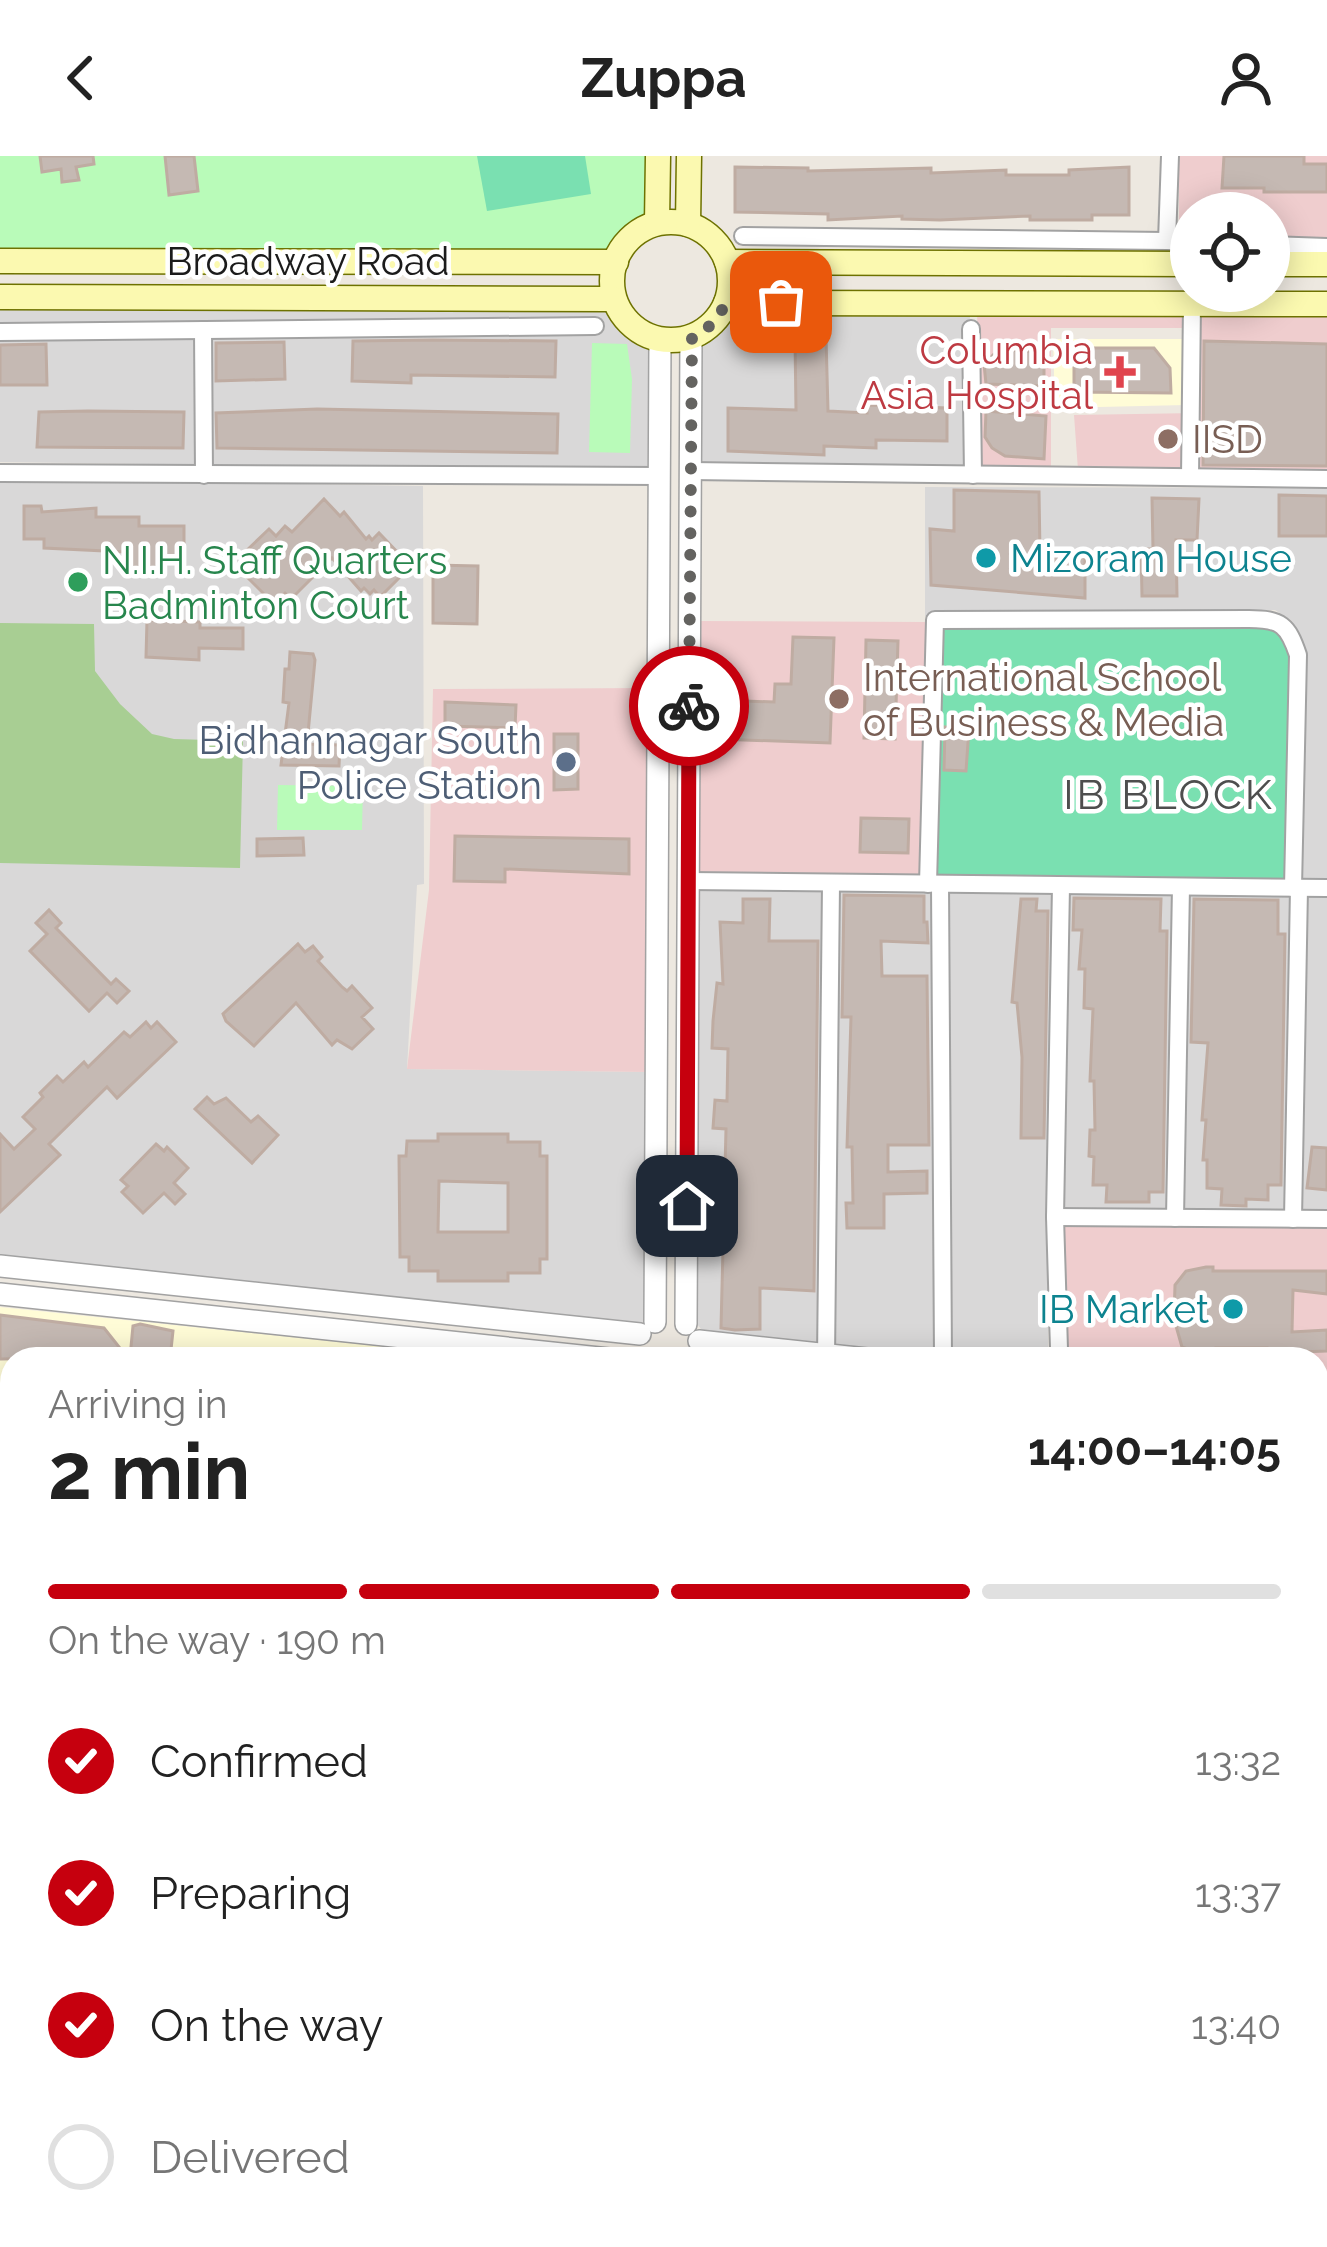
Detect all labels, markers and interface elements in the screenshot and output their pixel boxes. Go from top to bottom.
icon: back [48,45,114,111]
icon: person [1213,45,1279,111]
text: Zuppa [580,46,747,110]
map controls [1170,192,1290,312]
button: locate [1170,192,1290,312]
street label: Broadway Road [166,238,450,284]
pin [730,251,832,353]
icon: bag [748,269,814,335]
place label: Columbia Asia Hospital [860,327,1093,418]
marker: Columbia Asia Hospital [1104,356,1136,388]
place label: IISD [1192,416,1263,462]
marker: IISD [1155,426,1181,452]
place label: Mizoram House [1010,535,1292,581]
place label: N.I.H. Staff Quarters Badminton Court [102,537,447,628]
marker: Mizoram House [973,545,999,571]
marker: N.I.H. Staff Quarters Badminton Court [65,569,91,595]
courier [629,646,749,766]
place label: International School of Business & Media [863,654,1224,745]
icon: bike [656,673,722,739]
marker: International School of Business & Media [826,686,852,712]
place label: Bidhannagar South Police Station [199,717,542,808]
marker: Bidhannagar South Police Station [553,749,579,775]
district label: IB BLOCK [1063,770,1275,819]
pin [636,1155,738,1257]
icon: home [654,1173,720,1239]
place label: IB Market [1039,1286,1209,1332]
marker: IB Market [1220,1296,1246,1322]
text: Arriving in [48,1381,228,1427]
text: 14:00–14:05 [1028,1423,1281,1476]
text: 2 min [48,1426,250,1517]
text: On the way · 190 m [48,1617,386,1663]
icon: check [48,1728,114,1794]
text: Confirmed [150,1735,368,1788]
text: 13:32 [1195,1738,1281,1784]
icon: check [48,1860,114,1926]
text: Preparing [150,1867,351,1920]
text: 13:37 [1195,1870,1281,1916]
icon: check [48,1992,114,2058]
text: On the way [150,1999,384,2052]
text: 13:40 [1191,2002,1281,2048]
text: Delivered [150,2131,350,2184]

